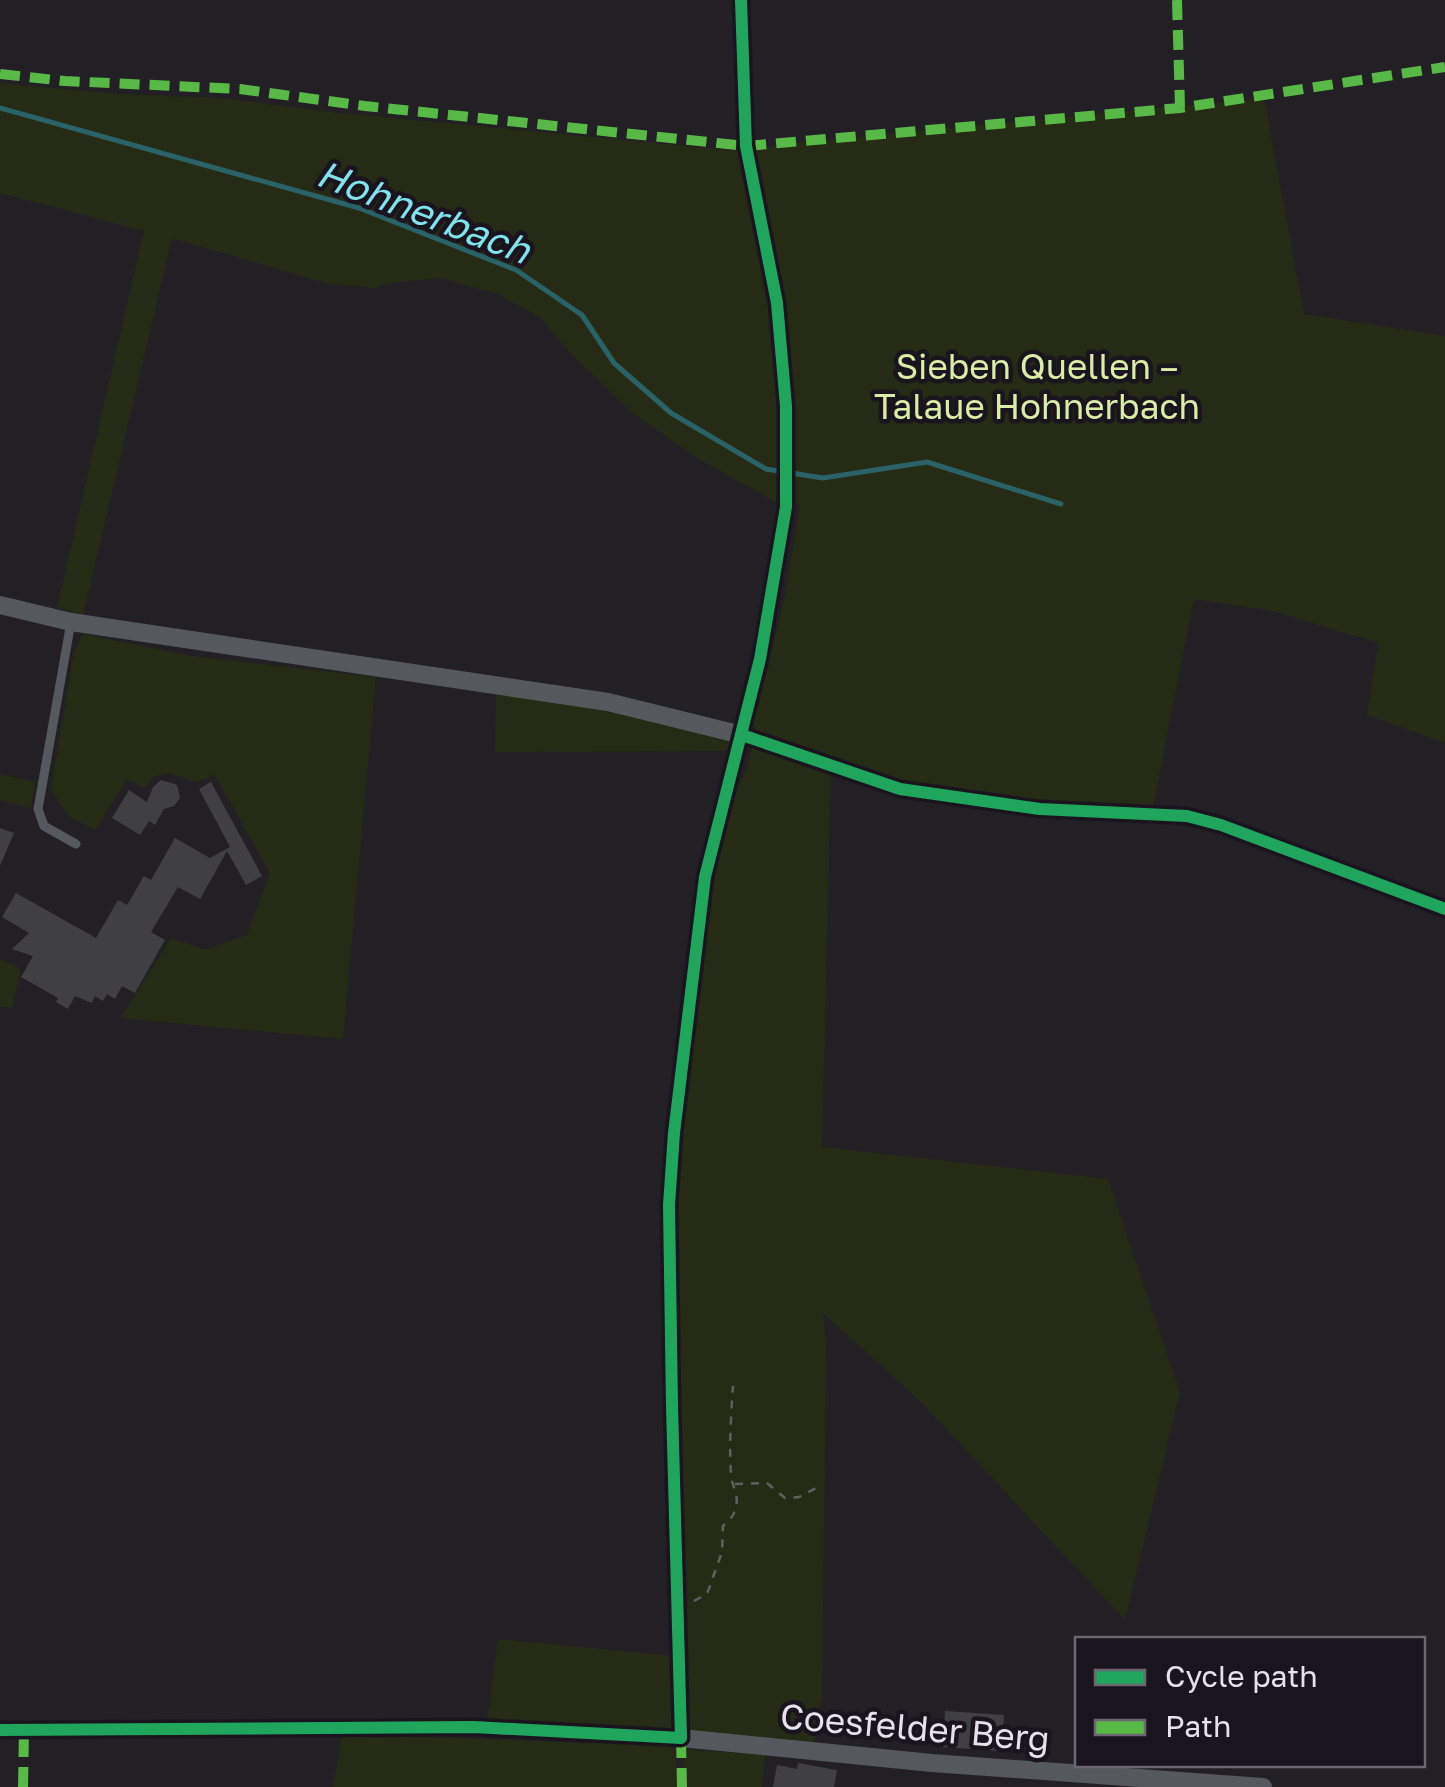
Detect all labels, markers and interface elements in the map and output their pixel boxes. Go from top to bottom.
water label: Hohnerbach [311,150,538,273]
park label: Sieben Quellen – Talaue Hohnerbach [874,345,1200,427]
legend [1075,1637,1425,1767]
text: Cycle path [1165,1658,1318,1694]
street label: Coesfelder Berg [779,1694,1051,1760]
text: Path [1165,1708,1231,1744]

